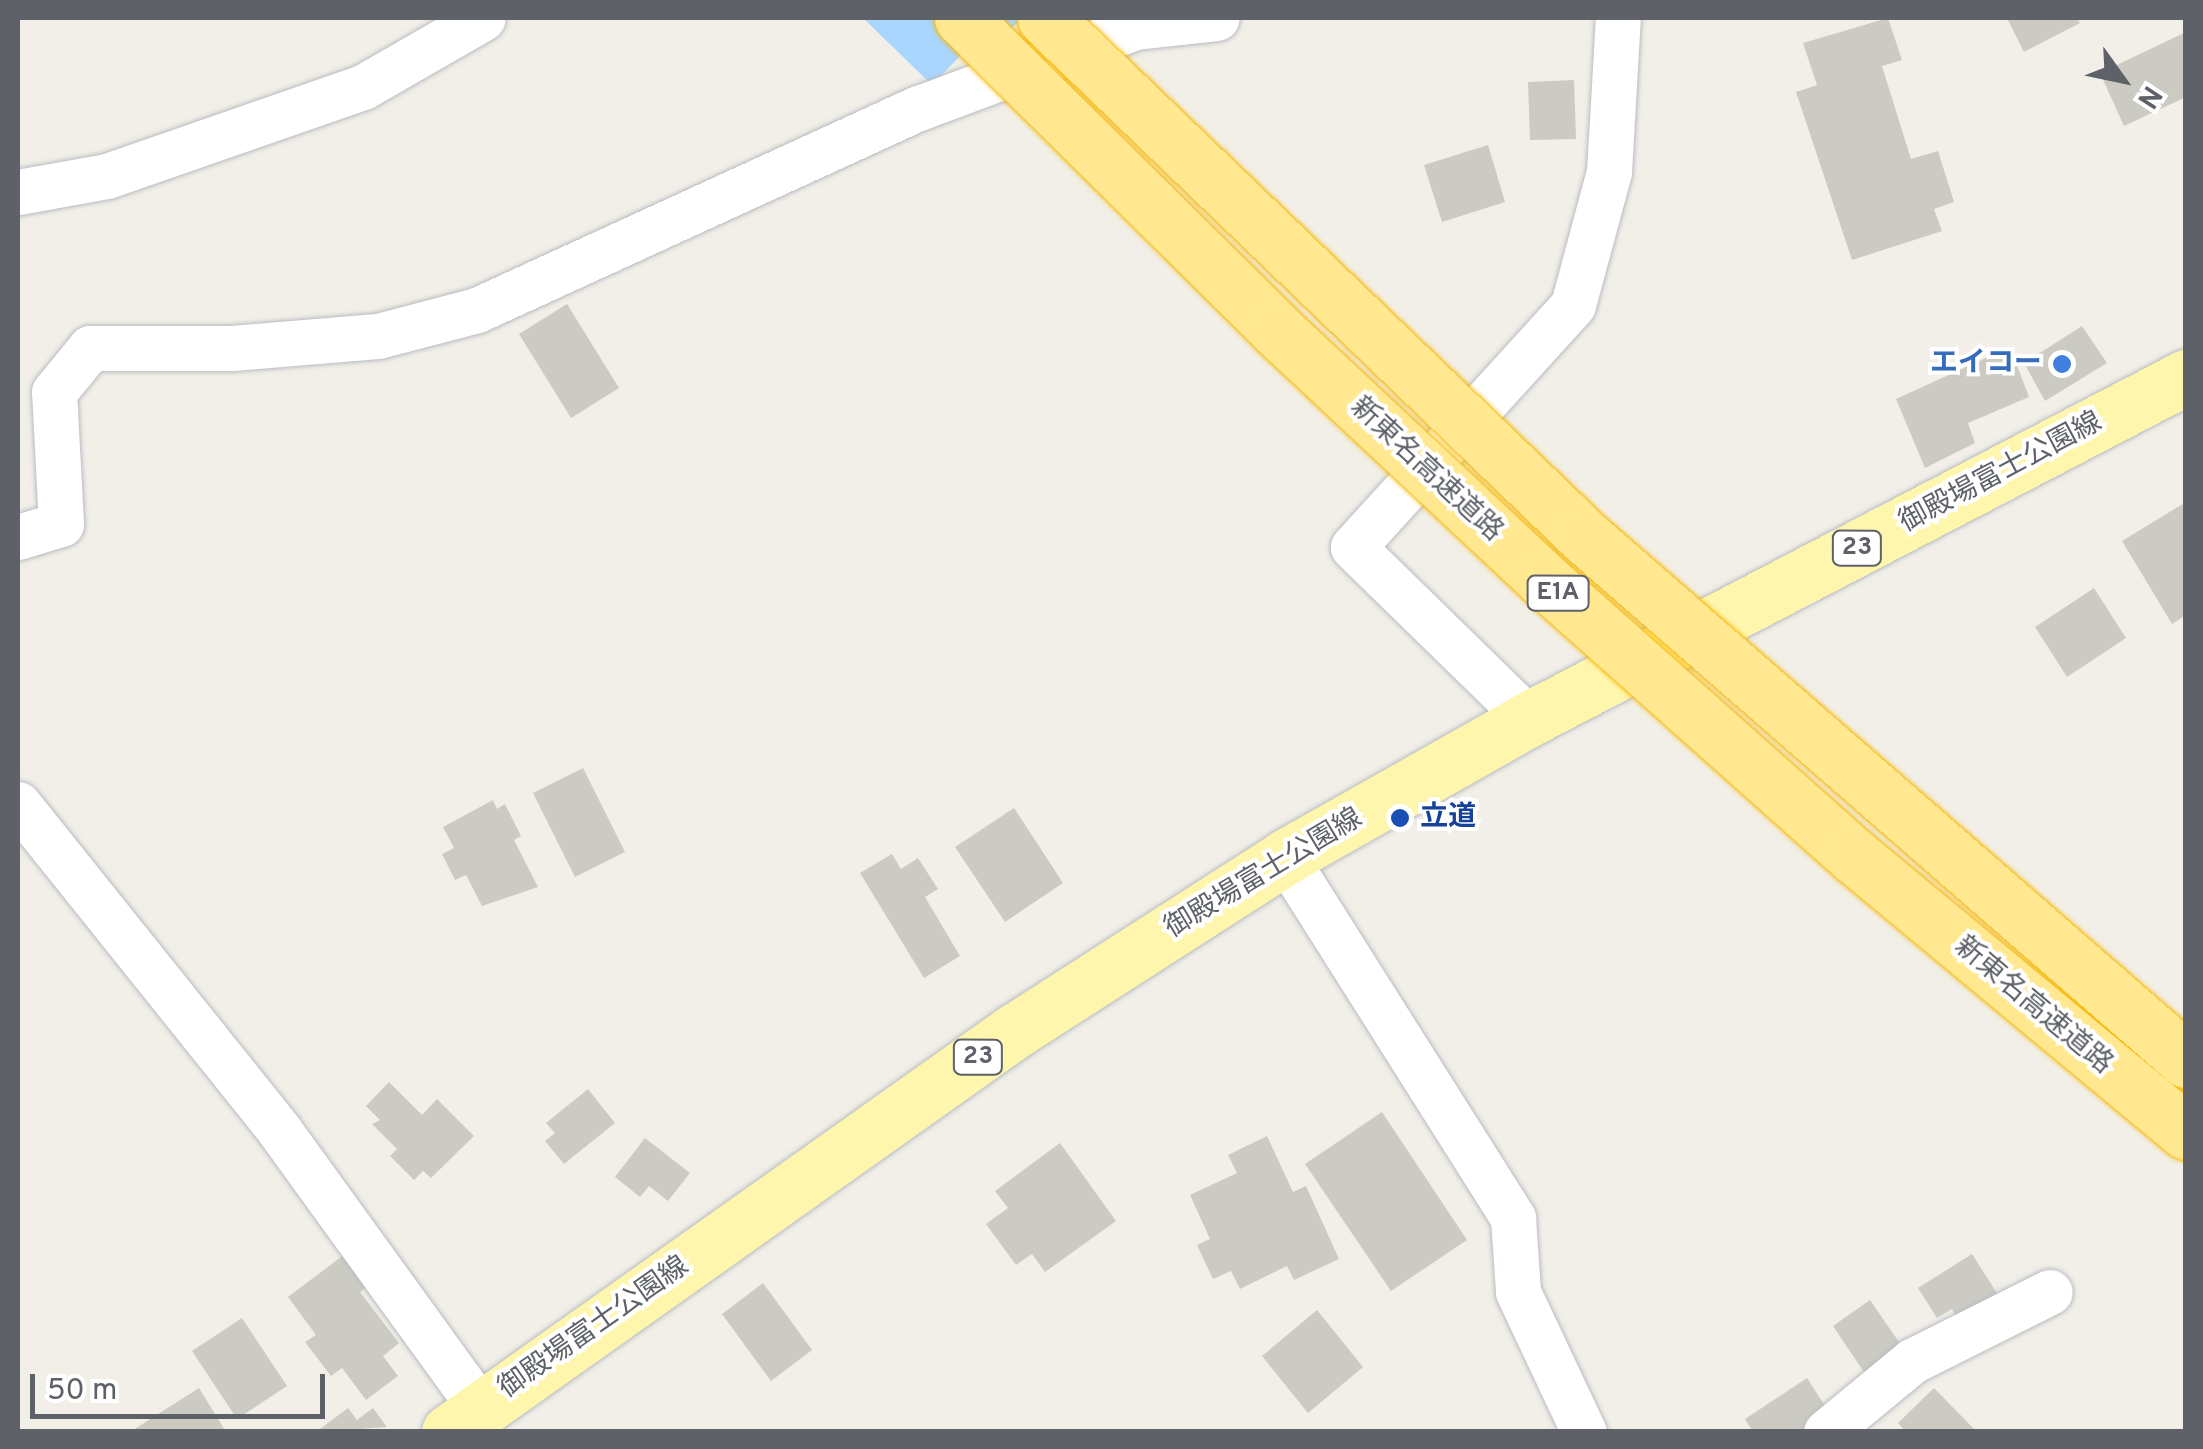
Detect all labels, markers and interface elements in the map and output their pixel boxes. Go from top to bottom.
north arrow [2073,30,2173,130]
text: N [2128,78,2169,115]
place label: エイコー [1930,347,2042,381]
marker: エイコー [2051,353,2073,375]
street label: 新東名高速道路 [1343,391,1509,549]
street label: 御殿場富士公園線 [1894,406,2108,540]
road number: 23 [1830,528,1884,568]
road number: E1A [1526,573,1590,613]
place label: 立道 [1420,801,1476,835]
street label: 御殿場富士公園線 [1159,802,1369,946]
marker: 立道 [1389,807,1411,829]
street label: 新東名高速道路 [1947,930,2119,1082]
road number: 23 [950,1037,1006,1077]
street label: 御殿場富士公園線 [493,1250,695,1406]
scale bar [35,1354,330,1416]
text: 50 m [47,1373,117,1410]

